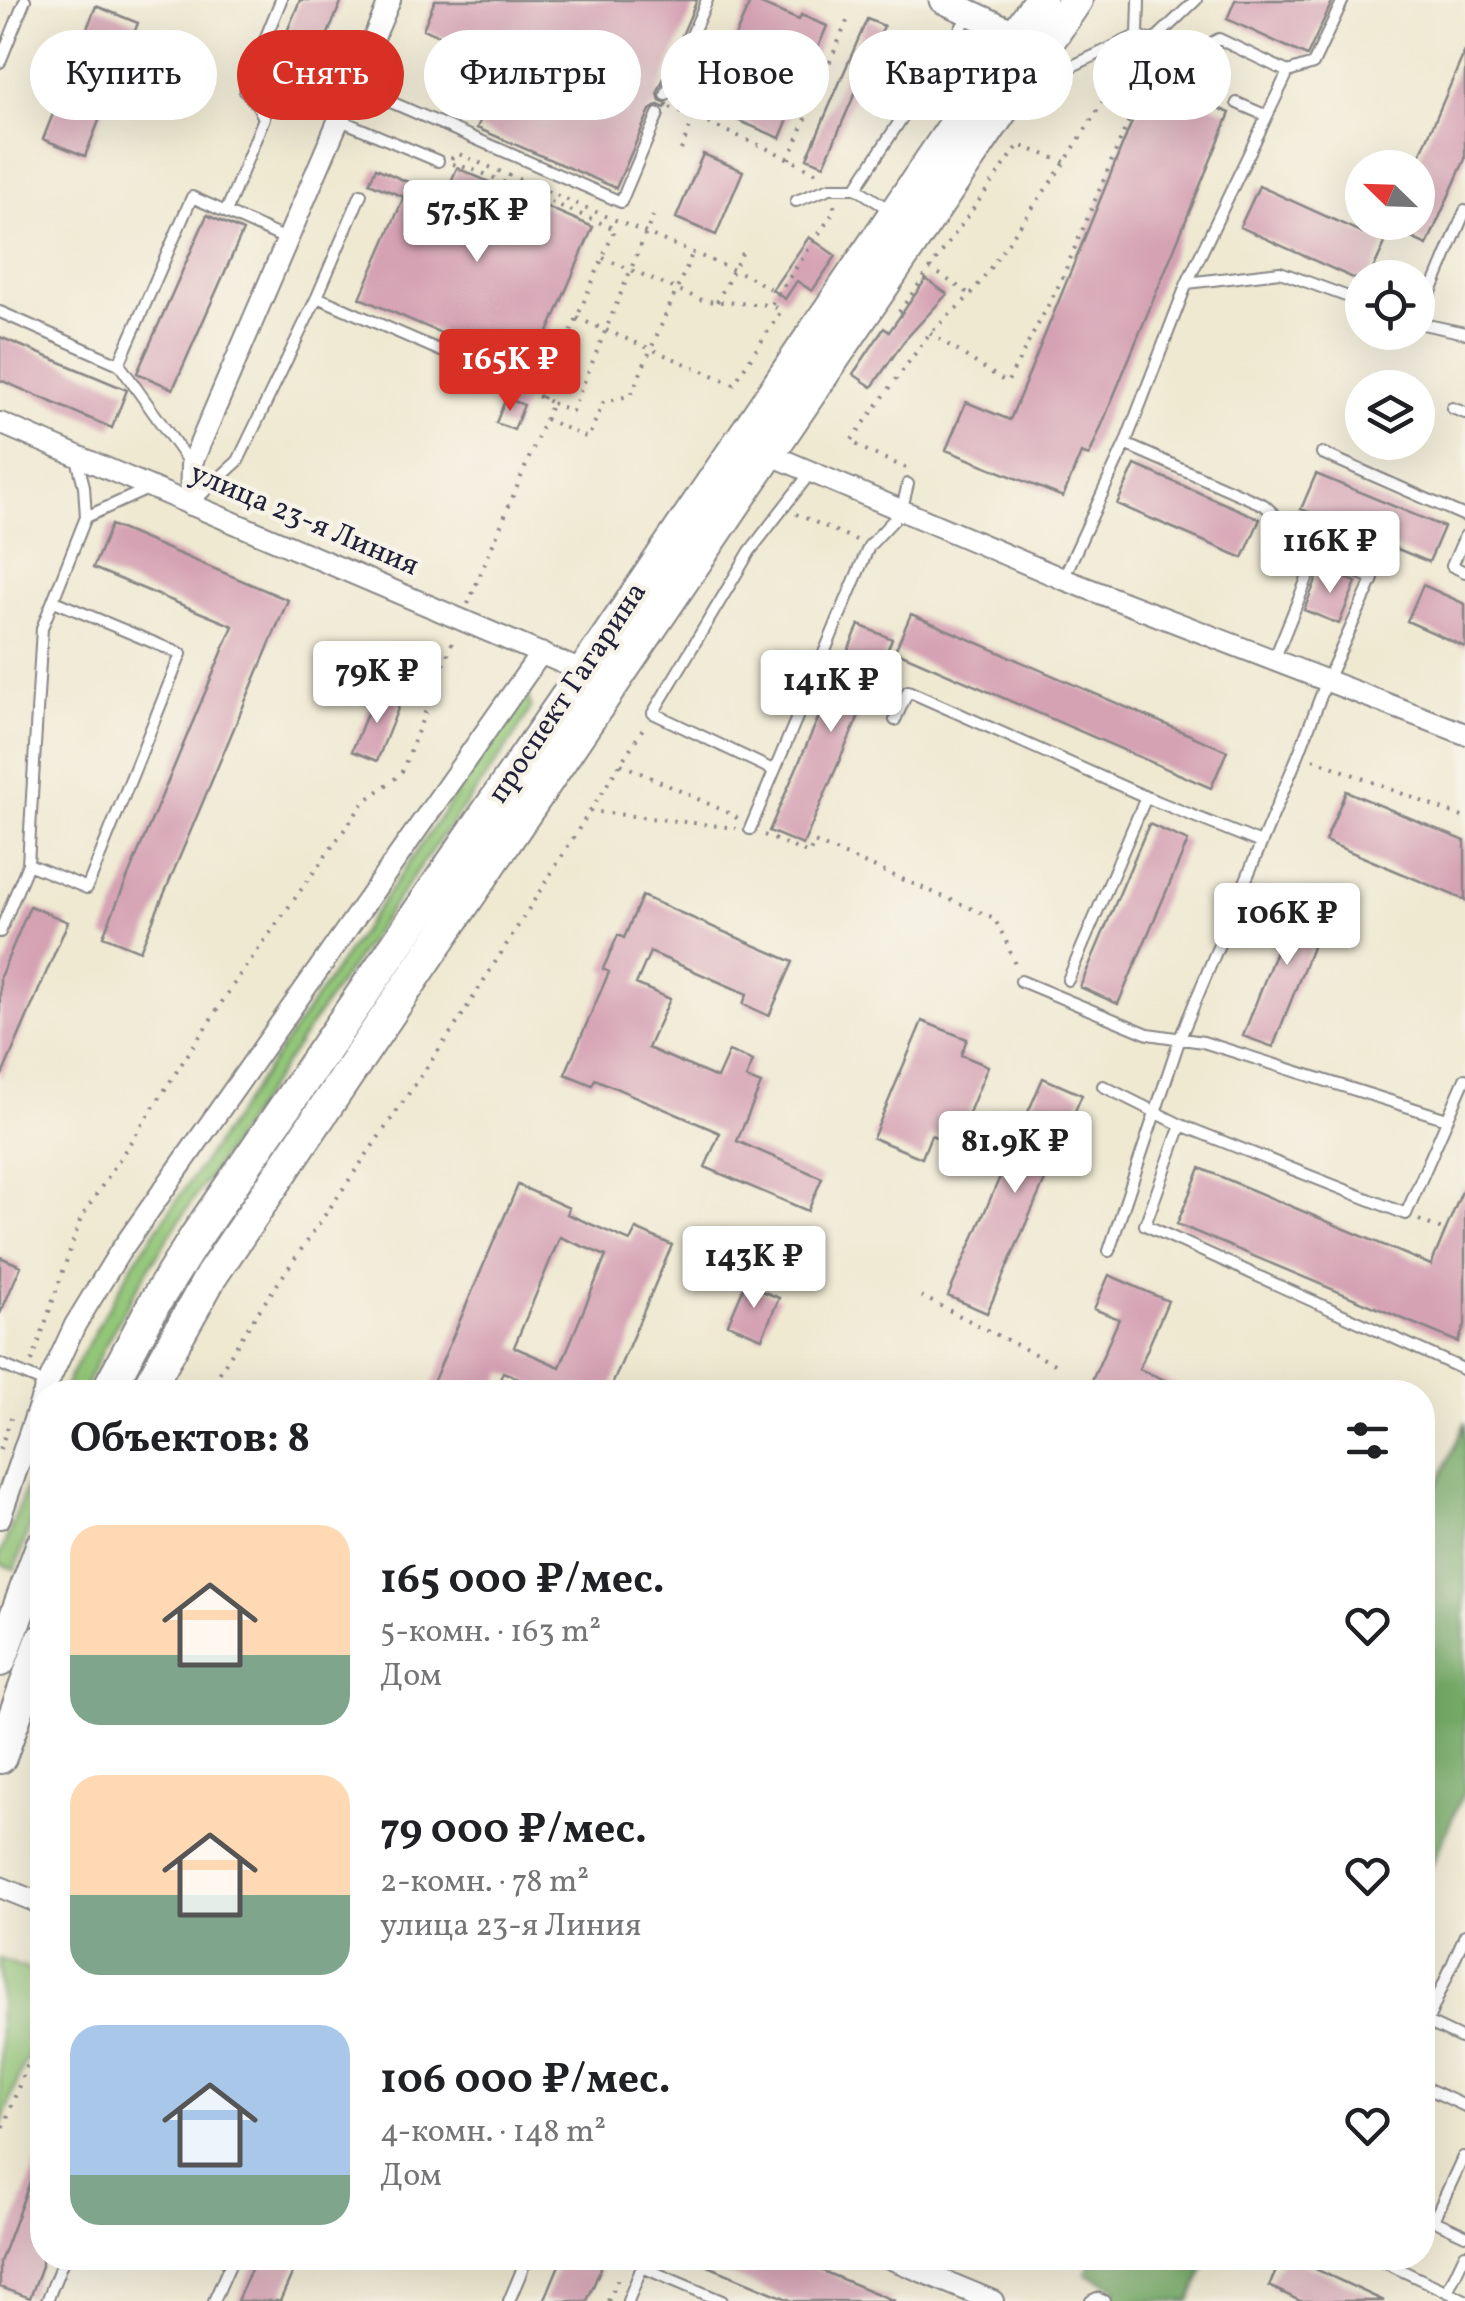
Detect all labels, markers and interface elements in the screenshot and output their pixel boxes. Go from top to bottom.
chip: Купить [30,30,217,120]
chip: Снять [237,30,404,120]
chip: Фильтры [424,30,641,120]
chip: Новое [661,30,829,120]
chip: Квартира [849,30,1073,120]
chip: Дом [1093,30,1231,120]
north arrow [1345,150,1435,240]
map controls [1345,150,1435,460]
pin: 57.5K ₽ [385,180,569,265]
text: 57.5K ₽ [425,190,529,234]
button: locate [1345,260,1435,350]
pin: 165K ₽ [429,329,591,414]
text: 165K ₽ [461,339,559,383]
button: layers [1345,370,1435,460]
street label: улица 23-я Линия [183,453,425,587]
pin: 116K ₽ [1249,511,1411,596]
text: 116K ₽ [1283,521,1377,565]
street label: проспект Гагарина [478,574,658,812]
pin: 79K ₽ [307,641,447,726]
pin: 141K ₽ [750,650,912,735]
text: 79K ₽ [335,651,419,695]
text: 141K ₽ [783,660,879,704]
pin: 106K ₽ [1206,883,1368,968]
text: 106K ₽ [1236,893,1338,937]
pin: 81.9K ₽ [923,1111,1107,1196]
text: 81.9K ₽ [961,1121,1069,1165]
pin: 143K ₽ [673,1226,835,1311]
text: 143K ₽ [705,1236,803,1280]
text: Объектов: 8 [70,1411,310,1470]
icon: filters [1340,1413,1395,1468]
text: 165 000 ₽/мес. [380,1552,665,1611]
icon: home [150,1565,270,1685]
icon: heart [1340,1598,1395,1653]
text: 5-комн. · 163 m² [380,1611,601,1655]
text: Дом [380,1655,442,1699]
text: 79 000 ₽/мес. [380,1802,647,1861]
icon: home [150,1815,270,1935]
icon: heart [1340,1848,1395,1903]
text: 2-комн. · 78 m² [380,1861,589,1905]
text: улица 23-я Линия [380,1905,641,1949]
text: 106 000 ₽/мес. [380,2052,671,2111]
icon: home [150,2065,270,2185]
icon: heart [1340,2098,1395,2153]
text: 4-комн. · 148 m² [380,2111,606,2155]
text: Дом [380,2155,442,2199]

